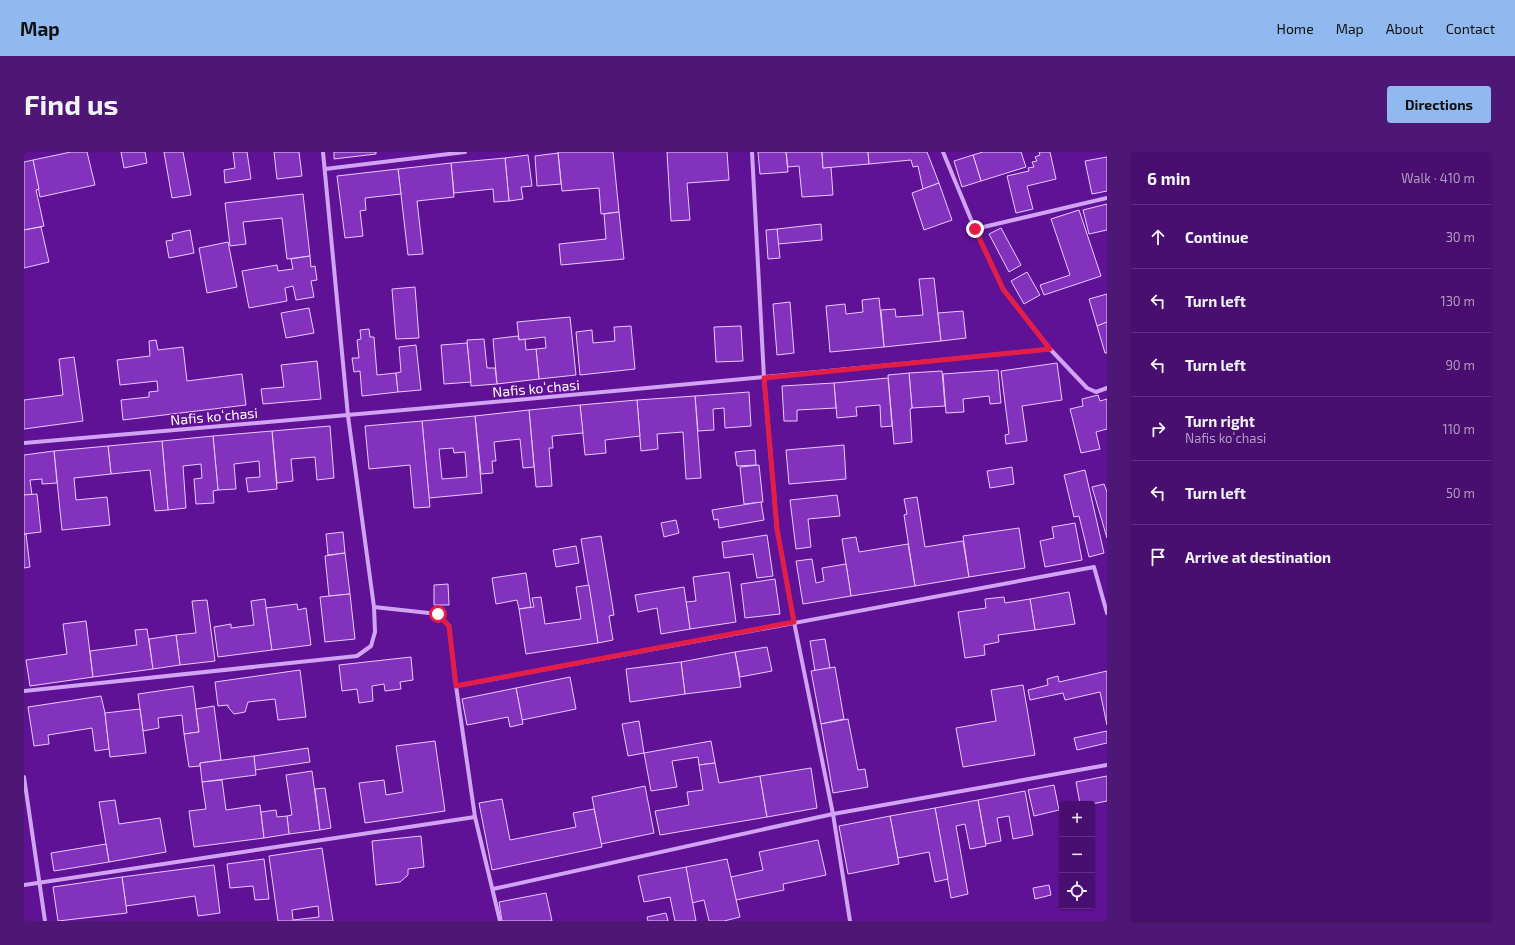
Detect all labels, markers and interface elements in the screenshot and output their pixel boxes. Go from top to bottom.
text: Map [20,17,60,40]
text: Home [1277,20,1314,37]
text: Map [1336,20,1364,37]
text: About [1386,20,1424,37]
text: Contact [1446,20,1495,37]
button: Directions [1387,86,1491,123]
text: Find us [24,87,118,121]
text: 6 min [1147,168,1191,188]
text: Walk · 410 m [1401,170,1475,186]
route end [966,220,984,238]
icon: ahead [1147,226,1169,248]
text: Continue [1185,228,1248,246]
text: 30 m [1446,229,1475,245]
icon: left [1147,290,1169,312]
text: Turn left [1185,292,1246,310]
text: 130 m [1440,293,1475,309]
icon: left [1147,354,1169,376]
text: Turn left [1185,356,1246,374]
text: 90 m [1445,357,1475,373]
street label: Nafis koʻchasi [492,376,580,400]
street label: Nafis koʻchasi [170,404,258,428]
text: Turn right [1185,412,1255,430]
icon: right [1147,418,1169,440]
text: 110 m [1443,421,1475,437]
text: Nafis koʻchasi [1185,430,1266,446]
icon: left [1147,482,1169,504]
text: Turn left [1185,484,1246,502]
text: 50 m [1446,485,1475,501]
icon: arrive [1147,546,1169,568]
text: Arrive at destination [1185,548,1331,566]
route start [429,605,447,623]
map controls [1059,801,1095,909]
button: + [1059,801,1095,837]
button: − [1059,837,1095,873]
button: locate [1059,873,1095,909]

